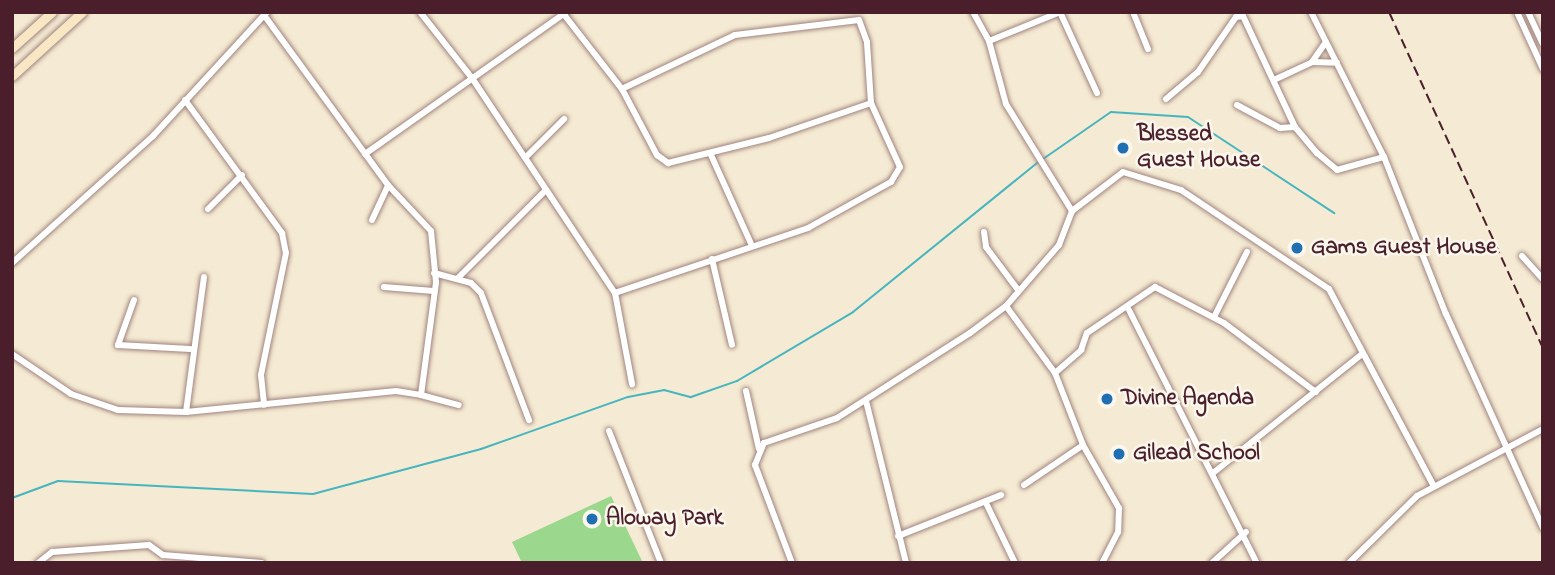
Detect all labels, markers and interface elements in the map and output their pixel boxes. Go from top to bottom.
place label: Blessed Guest House [1137,121,1260,175]
marker: Blessed Guest House [1115,140,1131,156]
place label: Gams Guest House [1311,234,1497,262]
marker: Gams Guest House [1289,240,1305,256]
place label: Divine Agenda [1121,385,1254,413]
marker: Divine Agenda [1099,391,1115,407]
place label: Gilead School [1133,440,1260,468]
marker: Gilead School [1111,446,1127,462]
place label: Aloway Park [606,505,724,533]
marker: Aloway Park [584,511,600,527]

